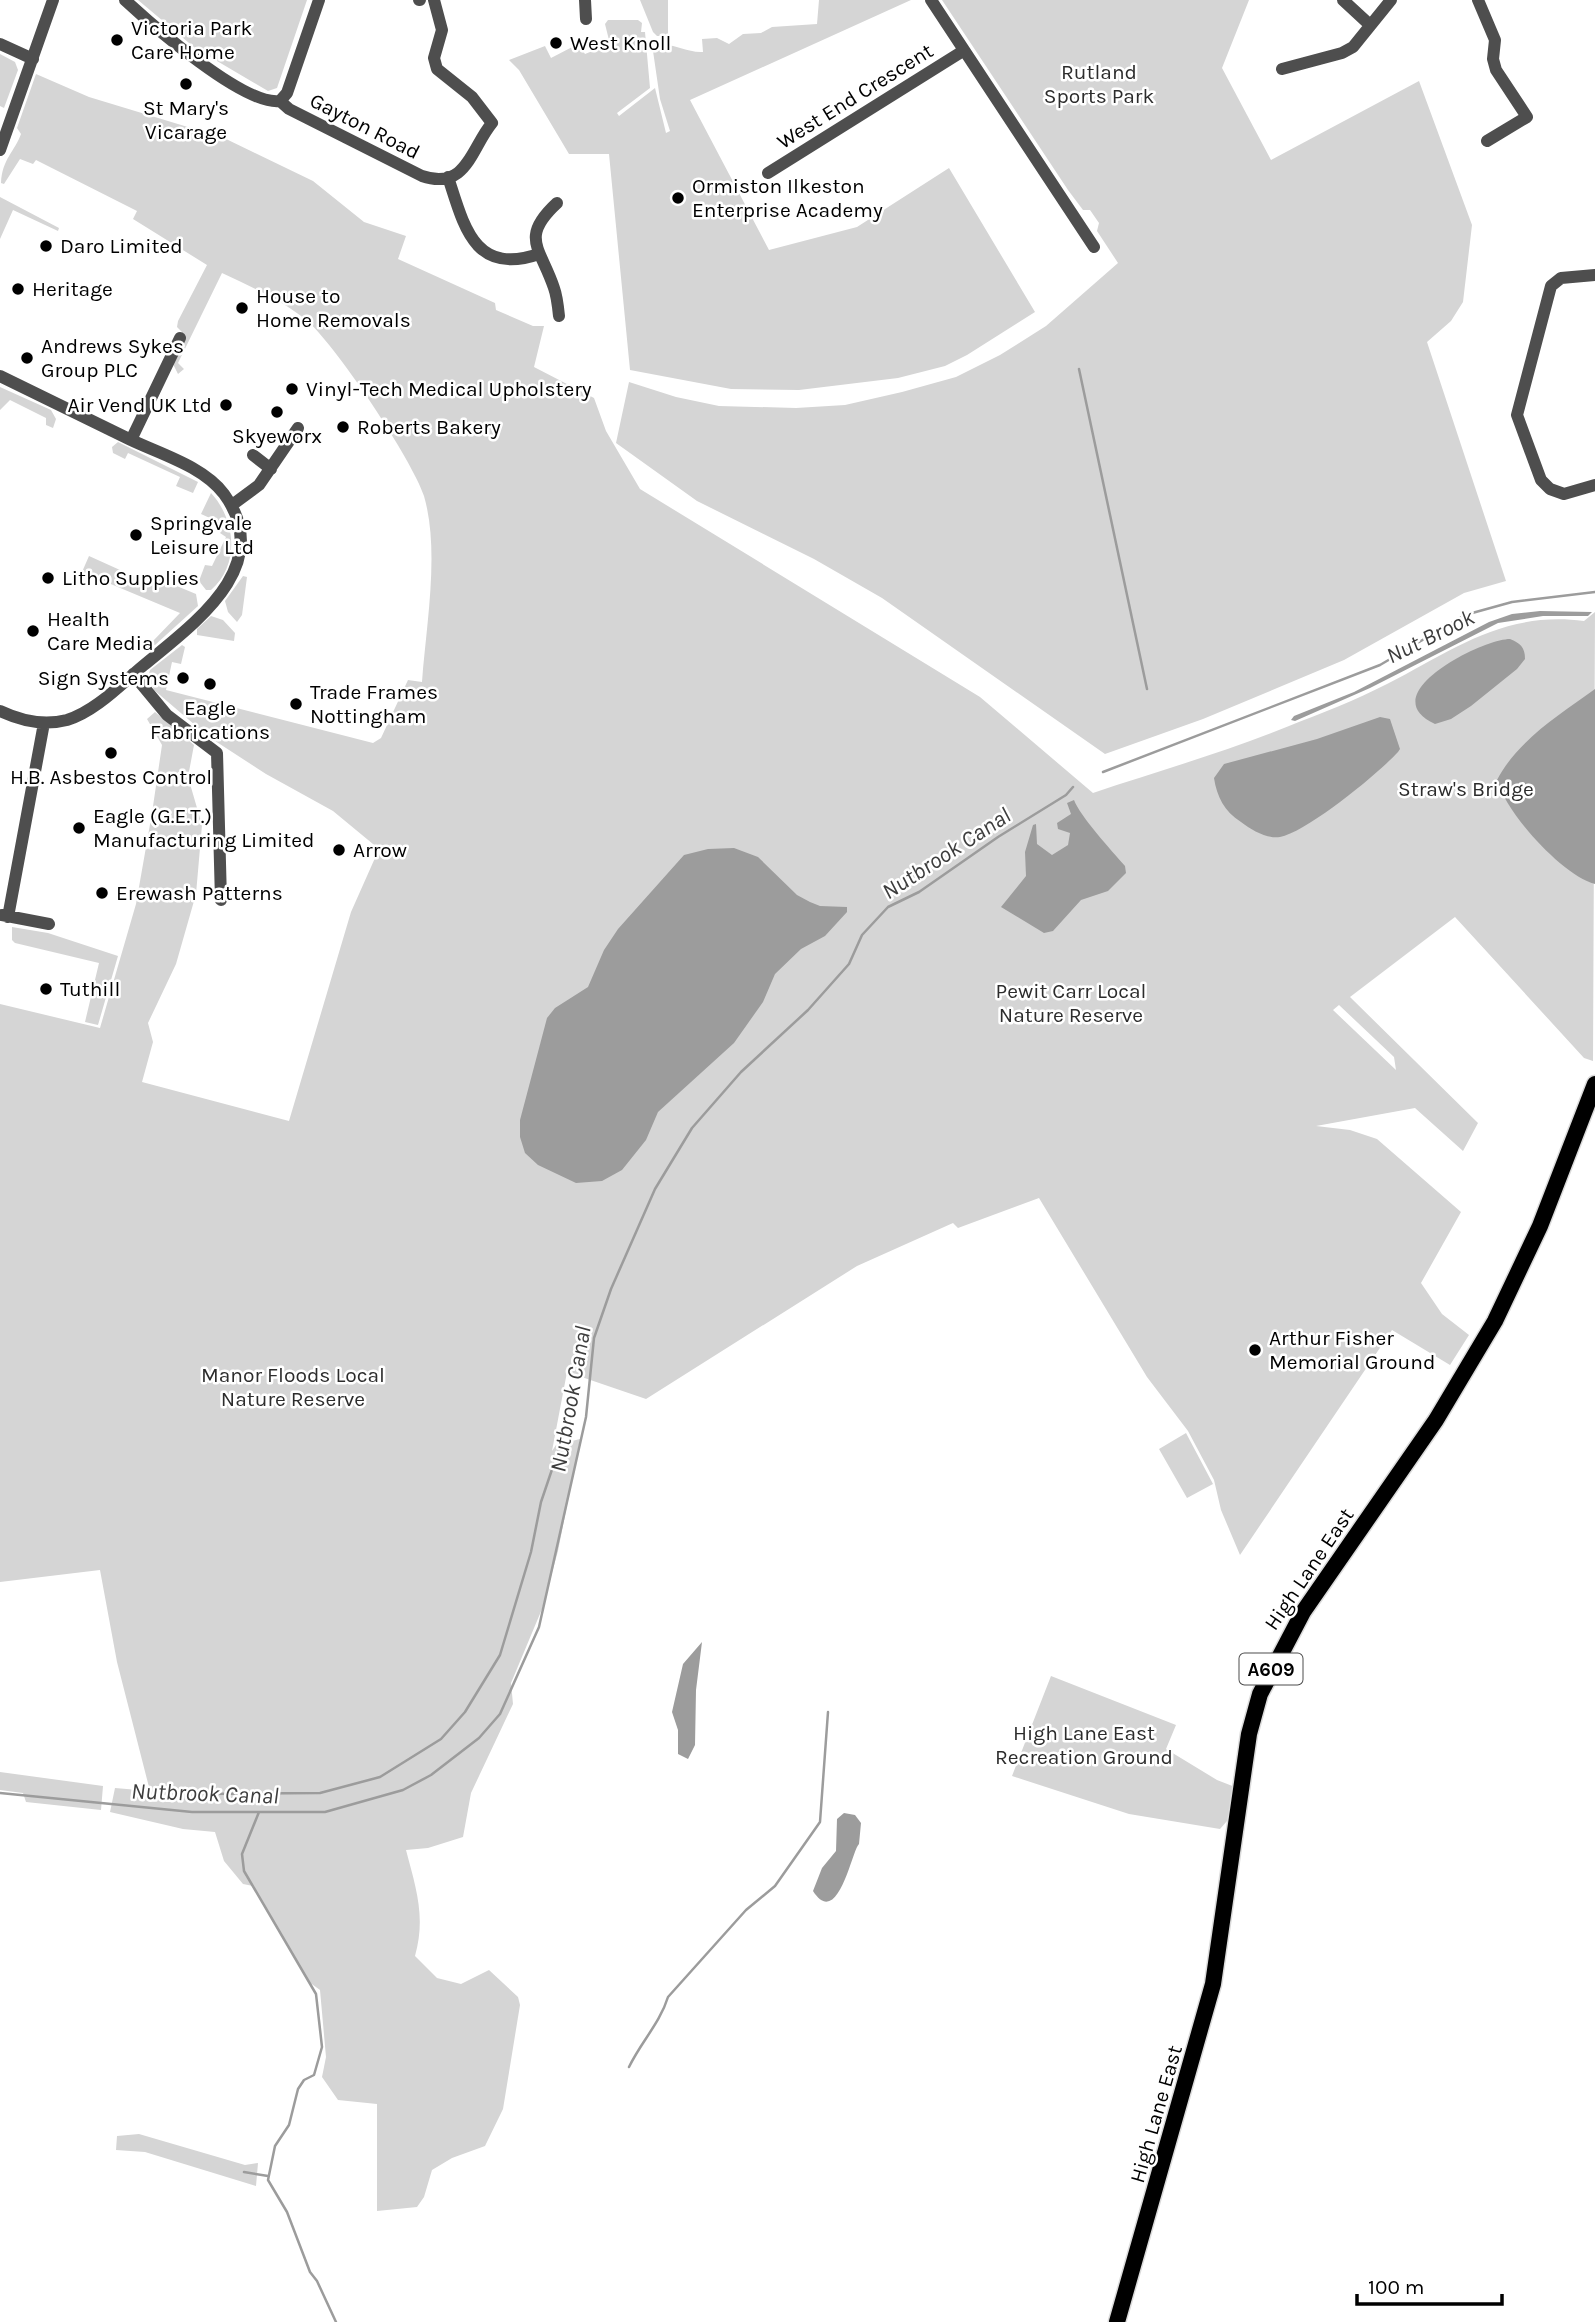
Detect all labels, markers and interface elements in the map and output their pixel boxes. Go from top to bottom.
place label: Victoria Park Care Home [131,16,252,64]
place label: West Knoll [570,31,671,55]
marker: Victoria Park Care Home [109,32,125,48]
marker: West Knoll [548,35,564,51]
street label: West End Crescent [773,38,937,154]
park label: Rutland Sports Park [1044,60,1154,108]
marker: St Mary's Vicarage [178,76,194,92]
street label: Gayton Road [306,88,424,164]
place label: St Mary's Vicarage [143,96,229,144]
place label: Ormiston Ilkeston Enterprise Academy [692,174,883,222]
marker: Ormiston Ilkeston Enterprise Academy [670,190,686,206]
place label: Daro Limited [60,234,183,258]
marker: Daro Limited [38,238,54,254]
place label: Heritage [32,277,113,301]
marker: Heritage [10,281,26,297]
place label: House to Home Removals [256,284,411,332]
marker: House to Home Removals [234,300,250,316]
place label: Andrews Sykes Group PLC [41,334,184,382]
marker: Andrews Sykes Group PLC [19,350,35,366]
place label: Vinyl-Tech Medical Upholstery [306,377,592,401]
marker: Vinyl-Tech Medical Upholstery [284,381,300,397]
place label: Air Vend UK Ltd [67,393,212,417]
marker: Air Vend UK Ltd [218,397,234,413]
marker: Skyeworx [269,404,285,420]
place label: Roberts Bakery [357,415,501,439]
marker: Roberts Bakery [335,419,351,435]
place label: Skyeworx [232,424,322,448]
place label: Springvale Leisure Ltd [150,511,254,559]
marker: Springvale Leisure Ltd [128,527,144,543]
place label: Litho Supplies [62,566,199,590]
marker: Litho Supplies [40,570,56,586]
water label: Nut Brook [1382,603,1479,669]
place label: Health Care Media [47,607,154,655]
marker: Health Care Media [25,623,41,639]
place label: Sign Systems [38,666,169,690]
marker: Sign Systems [175,670,191,686]
marker: Eagle Fabrications [202,676,218,692]
place label: Trade Frames Nottingham [310,680,438,728]
place label: Eagle Fabrications [150,696,270,744]
marker: Trade Frames Nottingham [288,696,304,712]
marker: H.B. Asbestos Control [103,745,119,761]
place label: H.B. Asbestos Control [10,765,212,789]
park label: Straw's Bridge [1398,777,1534,801]
water label: Nutbrook Canal [877,802,1016,905]
place label: Eagle (G.E.T.) Manufacturing Limited [93,804,314,852]
marker: Eagle (G.E.T.) Manufacturing Limited [71,820,87,836]
place label: Arrow [353,838,407,862]
marker: Arrow [331,842,347,858]
place label: Erewash Patterns [116,881,283,905]
marker: Erewash Patterns [94,885,110,901]
place label: Tuthill [60,977,120,1001]
park label: Pewit Carr Local Nature Reserve [996,979,1146,1027]
marker: Tuthill [38,981,54,997]
water label: Nutbrook Canal [544,1324,597,1474]
place label: Arthur Fisher Memorial Ground [1269,1326,1435,1374]
marker: Arthur Fisher Memorial Ground [1247,1342,1263,1358]
park label: Manor Floods Local Nature Reserve [201,1363,385,1411]
street label: High Lane East [1259,1503,1359,1635]
road number: A609 [1240,1653,1302,1684]
park label: High Lane East Recreation Ground [995,1721,1173,1769]
water label: Nutbrook Canal [131,1777,280,1810]
street label: High Lane East [1125,2042,1187,2186]
scale bar [1357,2262,1502,2306]
text: 100 m [1368,2275,1425,2299]

